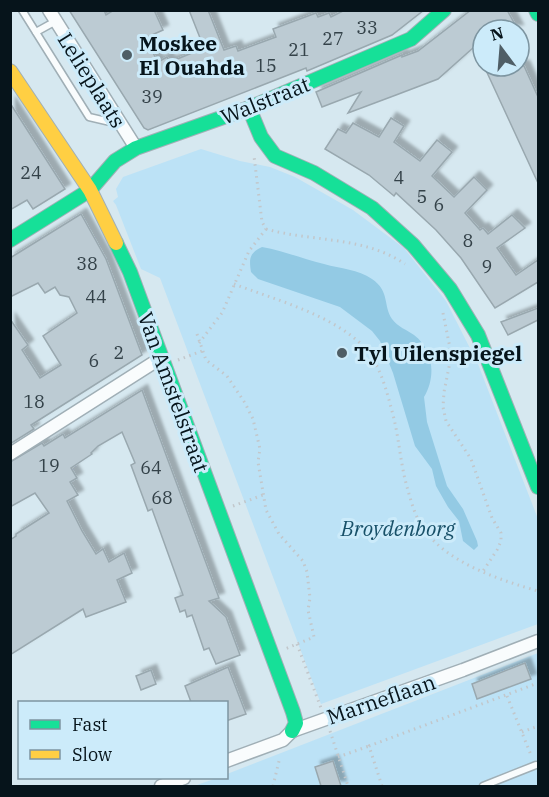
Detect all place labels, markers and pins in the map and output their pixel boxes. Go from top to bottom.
place label: Moskee El Ouahda [139,29,245,81]
marker: Moskee El Ouahda [120,48,134,62]
place label: Tyl Uilenspiegel [354,339,522,367]
marker: Tyl Uilenspiegel [335,346,349,360]

